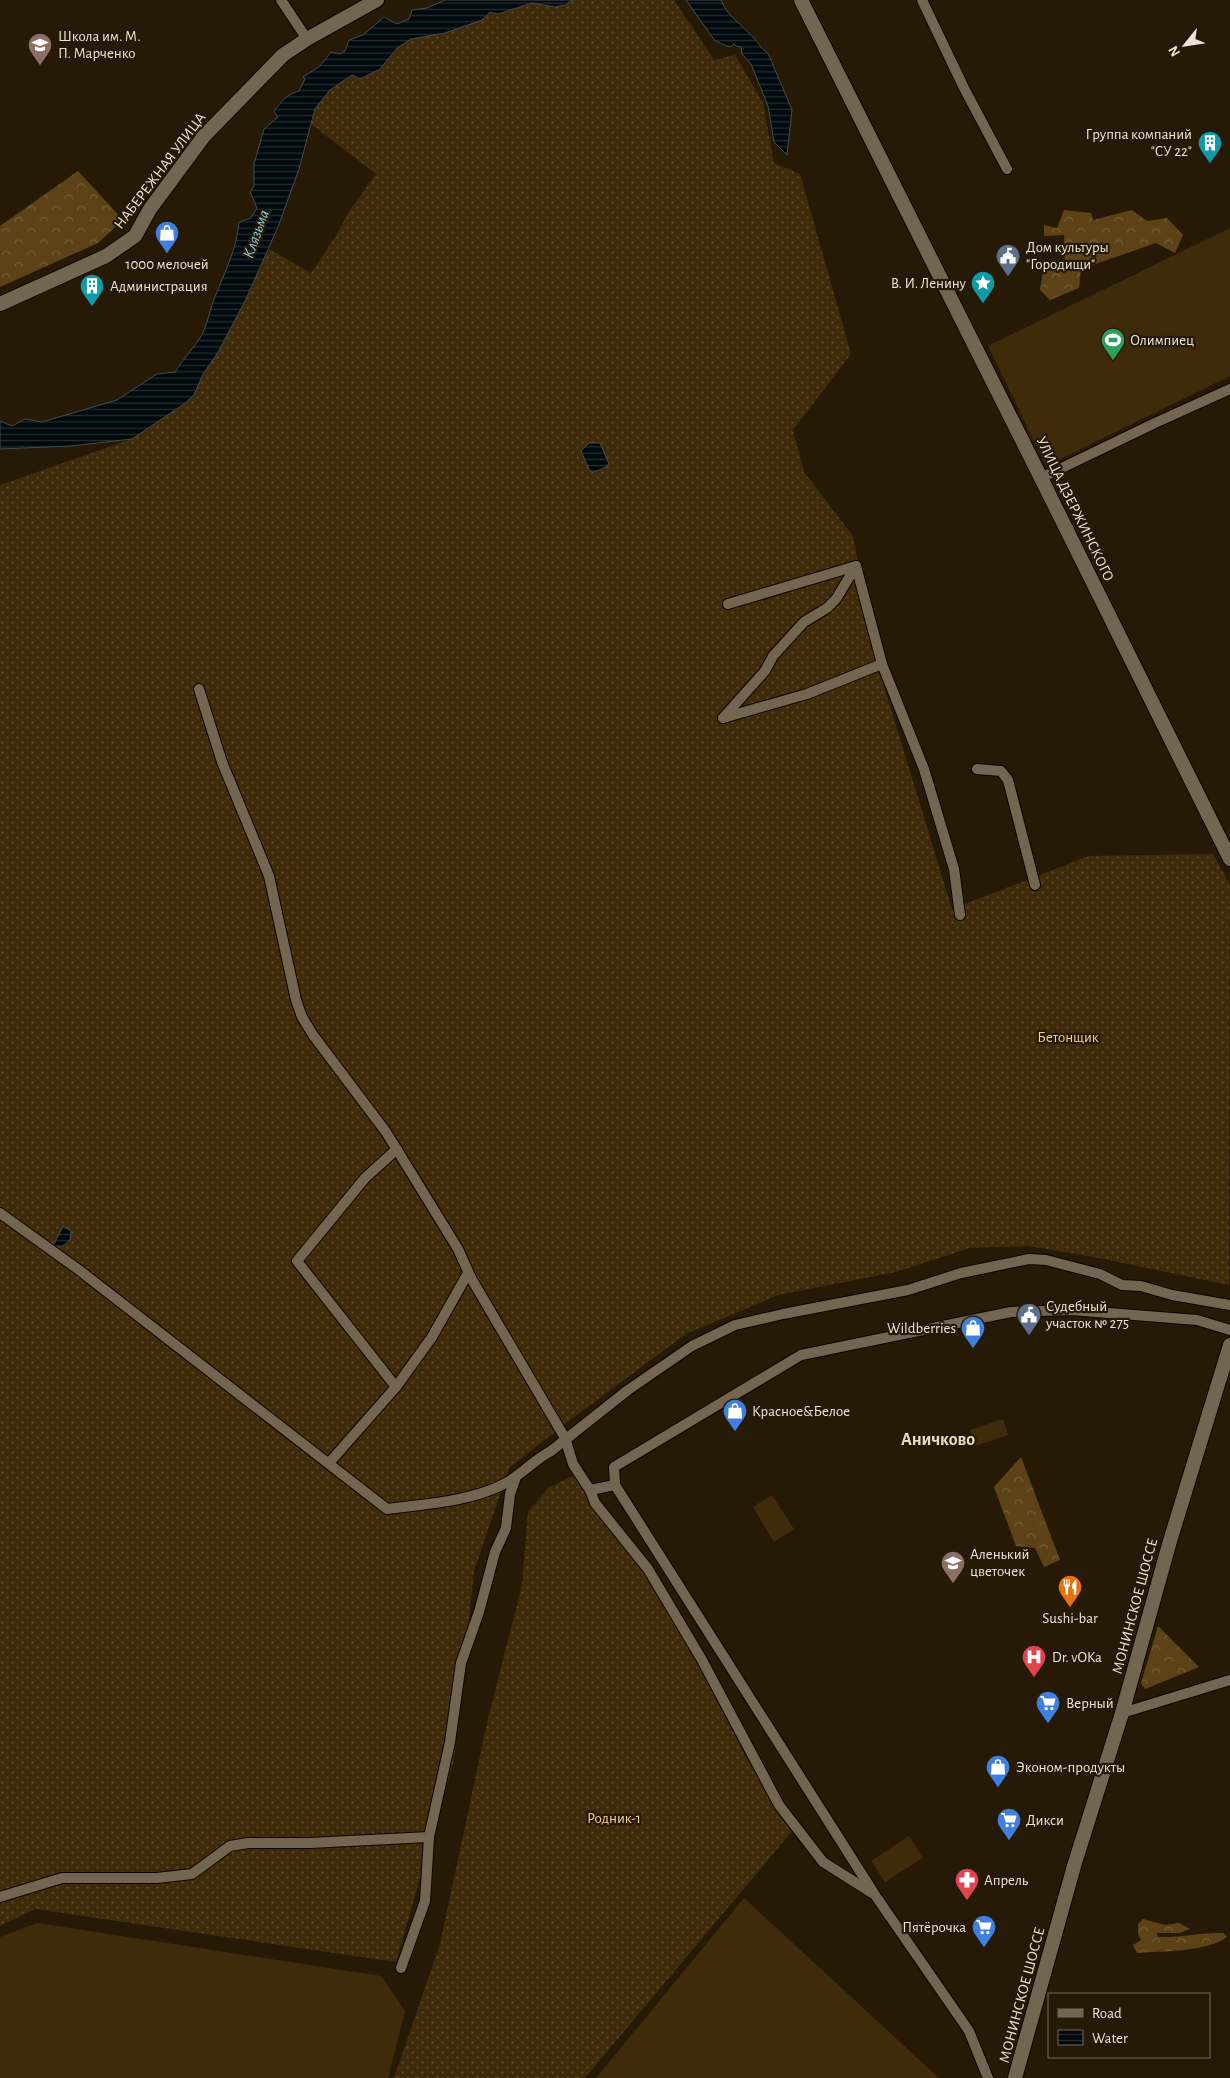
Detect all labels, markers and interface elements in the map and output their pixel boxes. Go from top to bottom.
north arrow [1160,20,1210,70]
place label: Школа им. М. П. Марченко [58,29,141,61]
school or university icon: Школа им. М. П. Марченко [27,32,53,66]
text: N [1166,43,1183,59]
street label: НАБЕРЕЖНАЯ УЛИЦА [112,110,209,232]
place label: Группа компаний "СУ 22" [1086,127,1192,159]
building icon: Группа компаний "СУ 22" [1197,130,1223,164]
water label: Клязьма [240,208,272,260]
shop icon: 1000 мелочей [154,220,180,254]
place label: Дом культуры "Городищи" [1026,240,1109,272]
public building icon: Дом культуры "Городищи" [995,243,1021,277]
place label: 1000 мелочей [125,257,209,272]
place icon: В. И. Ленину [970,270,996,304]
building icon: Администрация [79,273,105,307]
place label: В. И. Ленину [891,276,967,291]
place label: Администрация [110,279,208,294]
sports icon: Олимпиец [1100,327,1126,361]
place label: Олимпиец [1130,333,1194,348]
street label: УЛИЦА ДЗЕРЖИНСКОГО [1033,434,1117,584]
park label: Бетонщик [1037,1030,1099,1045]
place label: Судебный участок № 275 [1045,1299,1129,1331]
public building icon: Судебный участок № 275 [1016,1302,1042,1336]
shop icon: Wildberries [960,1315,986,1349]
place label: Wildberries [887,1321,956,1336]
shop icon: Красное&Белое [722,1398,748,1432]
place label: Красное&Белое [752,1404,850,1419]
district label: Аничково [901,1431,975,1449]
street label: МОНИНСКОЕ ШОССЕ [1110,1536,1160,1676]
place label: Аленький цветочек [970,1547,1029,1579]
school or university icon: Аленький цветочек [940,1550,966,1584]
restaurant icon: Sushi-bar [1057,1574,1083,1608]
place label: Sushi-bar [1042,1611,1098,1626]
hospital icon: Dr. vOKa [1021,1644,1047,1678]
place label: Dr. vOKa [1052,1650,1102,1665]
supermarket icon: Верный [1035,1690,1061,1724]
place label: Верный [1066,1696,1114,1711]
shop icon: Эконом-продукты [985,1754,1011,1788]
place label: Эконом-продукты [1016,1760,1125,1775]
supermarket icon: Дикси [996,1807,1022,1841]
park label: Родник-1 [587,1811,641,1826]
place label: Дикси [1026,1813,1064,1828]
pharmacy icon: Апрель [954,1867,980,1901]
place label: Апрель [984,1873,1029,1888]
supermarket icon: Пятёрочка [971,1914,997,1948]
place label: Пятёрочка [902,1920,966,1935]
street label: МОНИНСКОЕ ШОССЕ [997,1925,1047,2065]
legend [1048,1993,1210,2058]
text: Road [1092,2006,1122,2021]
text: Water [1092,2031,1128,2046]

